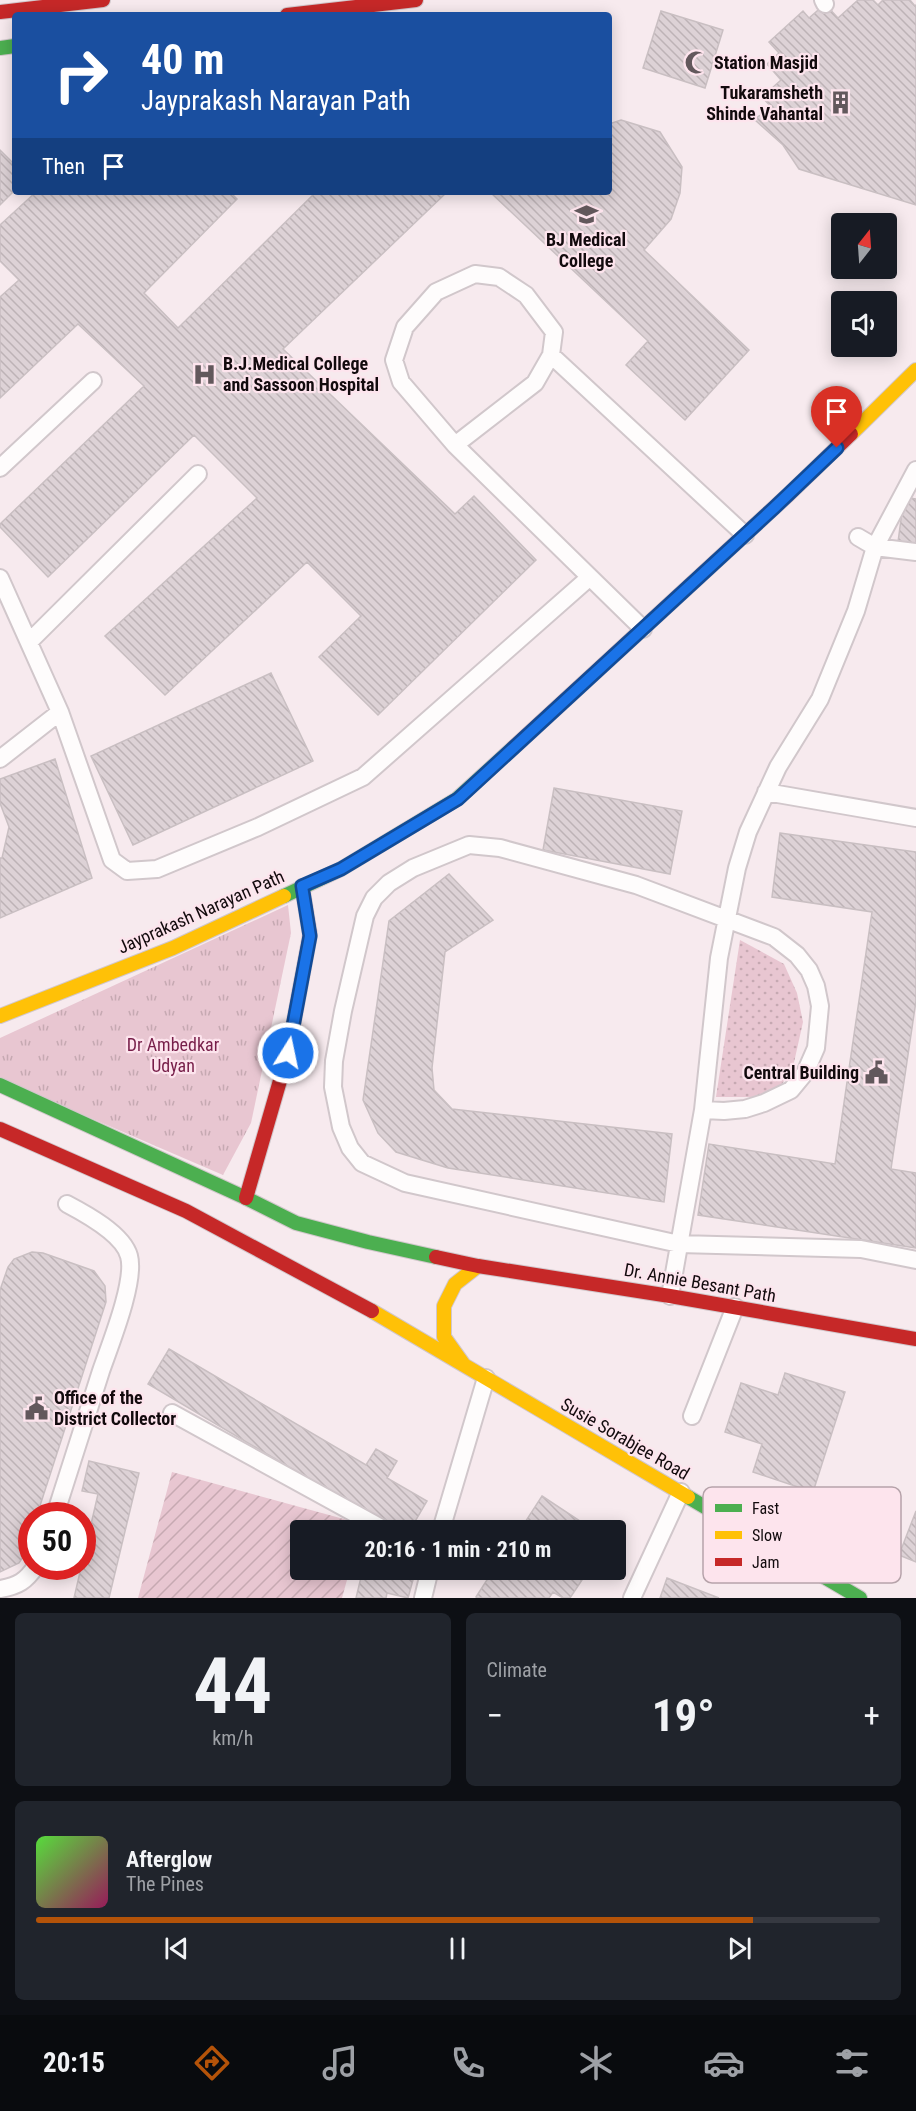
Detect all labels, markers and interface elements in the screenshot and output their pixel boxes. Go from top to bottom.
text: 40 m [141,35,224,84]
icon: right [42,36,120,114]
mosque icon: Station Masjid [683,50,709,76]
place label: Station Masjid [714,52,818,73]
place label: Tukaramsheth Shinde Vahantal [706,82,823,124]
text: Jayprakash Narayan Path [141,85,411,117]
building icon: Tukaramsheth Shinde Vahantal [828,90,854,116]
icon: arrive [97,150,130,183]
text: Then [42,154,85,179]
school or university icon: BJ Medical College [573,201,599,227]
north arrow [831,213,897,279]
map controls [831,213,897,357]
place label: BJ Medical College [546,229,626,271]
button: sound [831,291,897,357]
place label: B.J.Medical College and Sassoon Hospital [223,353,379,395]
hospital icon: B.J.Medical College and Sassoon Hospital [192,361,218,387]
pin [811,386,862,448]
icon: arrive [820,395,853,428]
street label: Jayprakash Narayan Path [114,865,287,958]
position arrow [256,1021,320,1085]
park label: Dr Ambedkar Udyan [127,1034,220,1076]
public building icon: Central Building [864,1060,890,1086]
place label: Central Building [743,1062,859,1083]
street label: Dr. Annie Besant Path [622,1259,778,1306]
place label: Office of the District Collector [54,1387,176,1429]
street label: Susie Sorabjee Road [557,1393,693,1484]
public building icon: Office of the District Collector [23,1395,49,1421]
legend [703,1487,901,1583]
text: Fast [752,1499,779,1518]
speed limit sign: 50 [18,1502,96,1580]
text: Slow [752,1526,782,1545]
text: 20:16 · 1 min · 210 m [365,1537,551,1562]
text: Jam [752,1553,779,1572]
text: 44 [193,1641,272,1732]
text: Climate [487,1658,547,1682]
text: 19° [652,1689,715,1742]
text: − [487,1696,503,1735]
text: + [864,1696,880,1735]
text: km/h [212,1726,253,1750]
text: Afterglow [126,1847,212,1872]
text: The Pines [126,1872,204,1896]
icon: previous [160,1932,193,1965]
icon: pause [441,1932,474,1965]
icon: next [723,1932,756,1965]
icon: directions [191,2042,233,2084]
icon: music [319,2042,361,2084]
icon: phone [447,2042,489,2084]
icon: climate [575,2042,617,2084]
icon: car [703,2042,745,2084]
icon: filters [831,2042,873,2084]
text: 20:15 [43,2047,105,2079]

